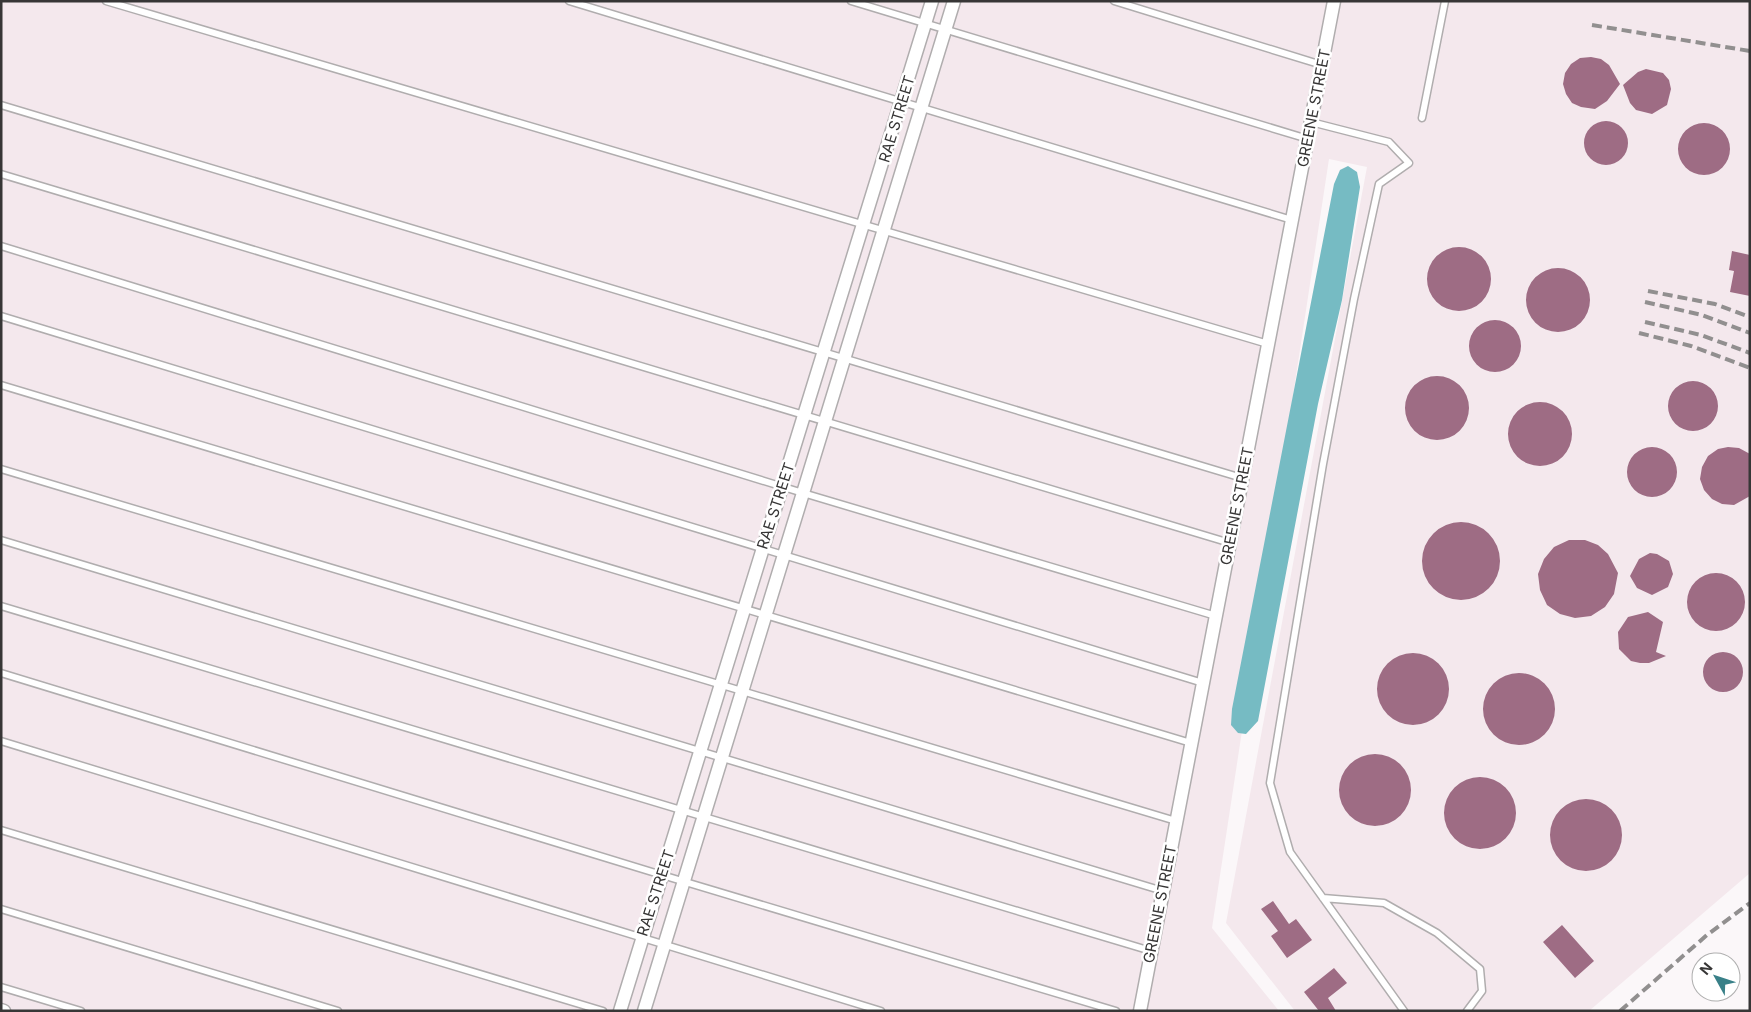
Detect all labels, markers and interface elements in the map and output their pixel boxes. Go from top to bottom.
street label: GREENE STREET [1293,47,1334,169]
street label: RAE STREET [874,73,919,165]
street label: GREENE STREET [1216,445,1257,567]
street label: RAE STREET [753,460,798,552]
street label: GREENE STREET [1139,843,1180,965]
street label: RAE STREET [633,847,678,939]
north arrow [1691,952,1741,1002]
text: N [1696,959,1716,978]

